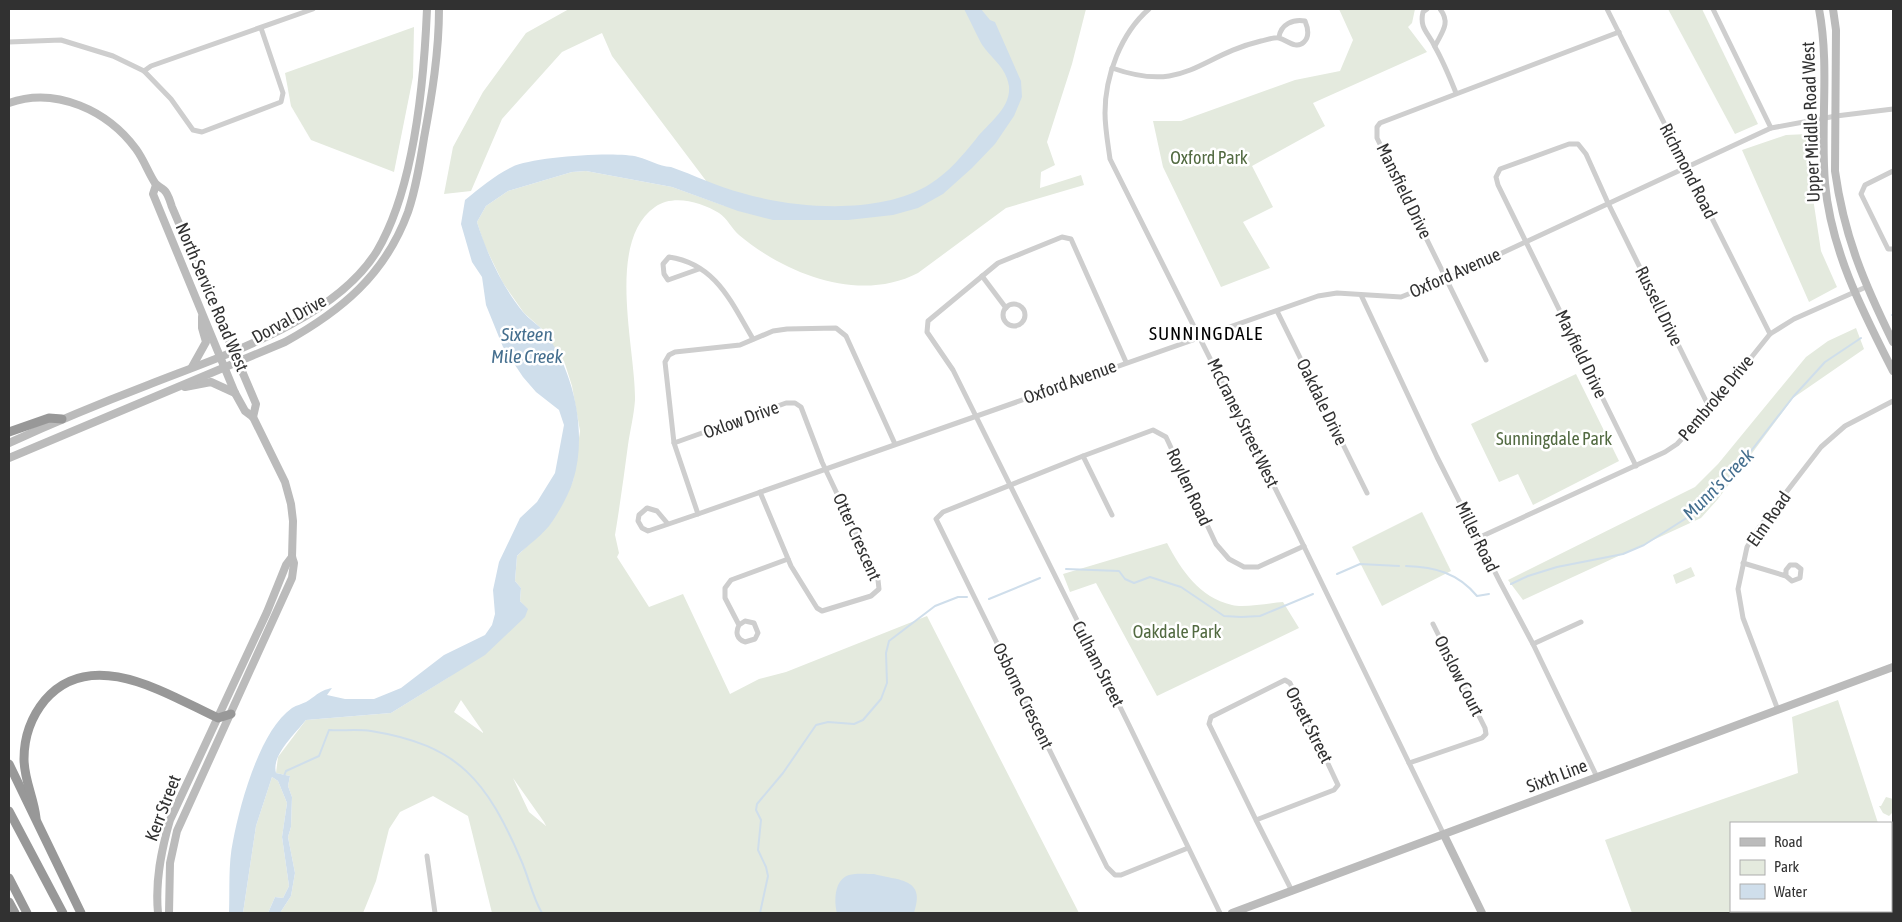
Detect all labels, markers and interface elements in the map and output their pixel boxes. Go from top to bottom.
street label: Upper Middle Road West [1797,41,1824,203]
street label: Richmond Road [1655,120,1721,222]
street label: Mansfield Drive [1372,140,1437,242]
park label: Oxford Park [1170,147,1248,168]
street label: North Service Road West [172,219,253,374]
street label: Oxford Avenue [1406,243,1504,302]
street label: Russell Drive [1631,263,1688,349]
street label: Dorval Drive [248,290,330,348]
street label: Mayfield Drive [1551,306,1612,401]
district label: SUNNINGDALE [1149,322,1263,344]
water label: Sixteen Mile Creek [491,323,564,367]
street label: Pembroke Drive [1674,351,1757,445]
street label: Oxford Avenue [1021,355,1119,408]
street label: McCraney Street West [1203,355,1284,491]
street label: Oakdale Drive [1293,355,1352,448]
street label: Oxlow Drive [700,396,781,443]
park label: Sunningdale Park [1496,428,1612,449]
water label: Munn's Creek [1678,444,1758,524]
street label: Roylen Road [1162,445,1217,529]
street label: Elm Road [1742,487,1795,550]
street label: Otter Crescent [829,490,886,584]
street label: Miller Road [1451,498,1504,575]
street label: Culham Street [1068,617,1129,710]
park label: Oakdale Park [1133,621,1221,642]
street label: Onslow Court [1430,632,1489,719]
street label: Osborne Crescent [989,639,1058,752]
street label: Orsett Street [1281,683,1338,766]
street label: Sixth Line [1523,754,1590,797]
street label: Kerr Street [140,772,185,844]
legend [1730,822,1892,912]
text: Road [1774,833,1803,850]
text: Park [1774,858,1799,875]
text: Water [1774,883,1807,900]

